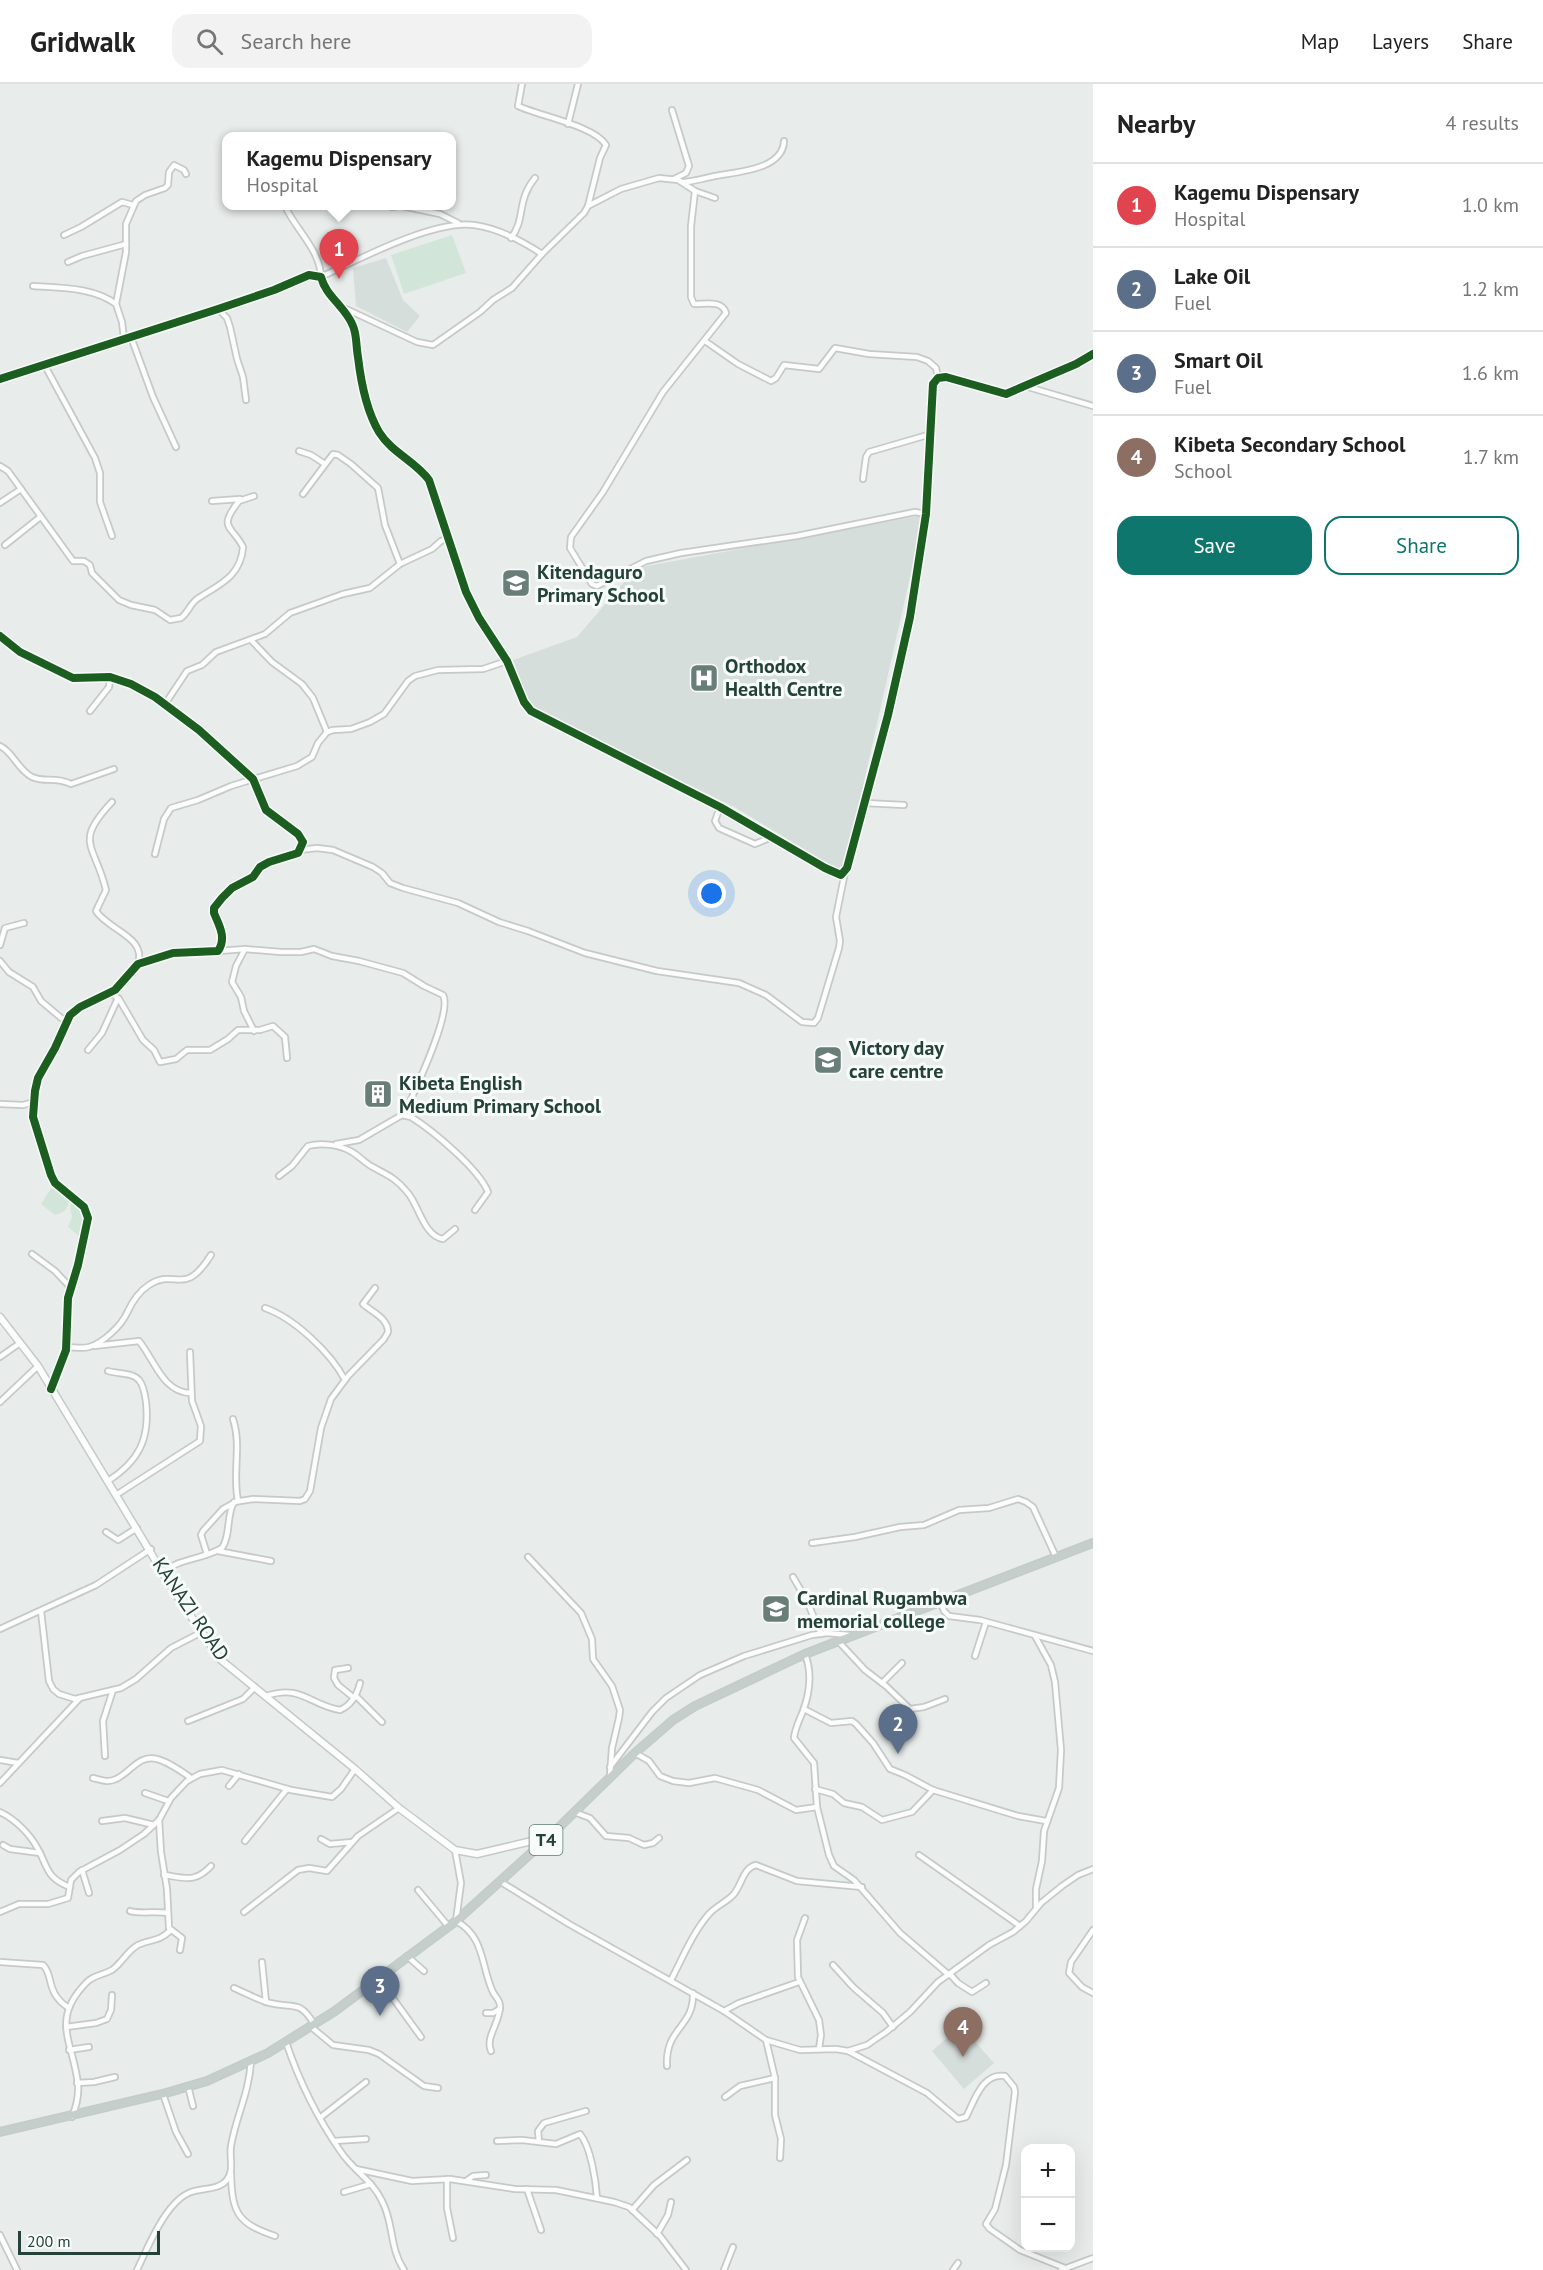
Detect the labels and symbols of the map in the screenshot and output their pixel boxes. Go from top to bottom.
pin: 1 [320,230,358,279]
place label: Kitendaguro Primary School [537,559,665,608]
school or university icon: Kitendaguro Primary School [500,567,532,599]
place label: Orthodox Health Centre [725,653,842,702]
hospital icon: Orthodox Health Centre [688,662,720,694]
your location [697,879,726,908]
place label: Victory day care centre [848,1035,944,1084]
school or university icon: Victory day care centre [812,1044,844,1076]
place label: Kibeta English Medium Primary School [399,1070,601,1119]
building icon: Kibeta English Medium Primary School [362,1078,394,1110]
street label: KANAZI ROAD [147,1552,235,1666]
place label: Cardinal Rugambwa memorial college [797,1585,967,1634]
school or university icon: Cardinal Rugambwa memorial college [760,1593,792,1625]
pin: 2 [878,1704,918,1754]
road number: T4 [530,1825,562,1855]
pin: 3 [360,1966,400,2016]
pin: 4 [944,2008,982,2057]
scale bar [18,2228,160,2256]

